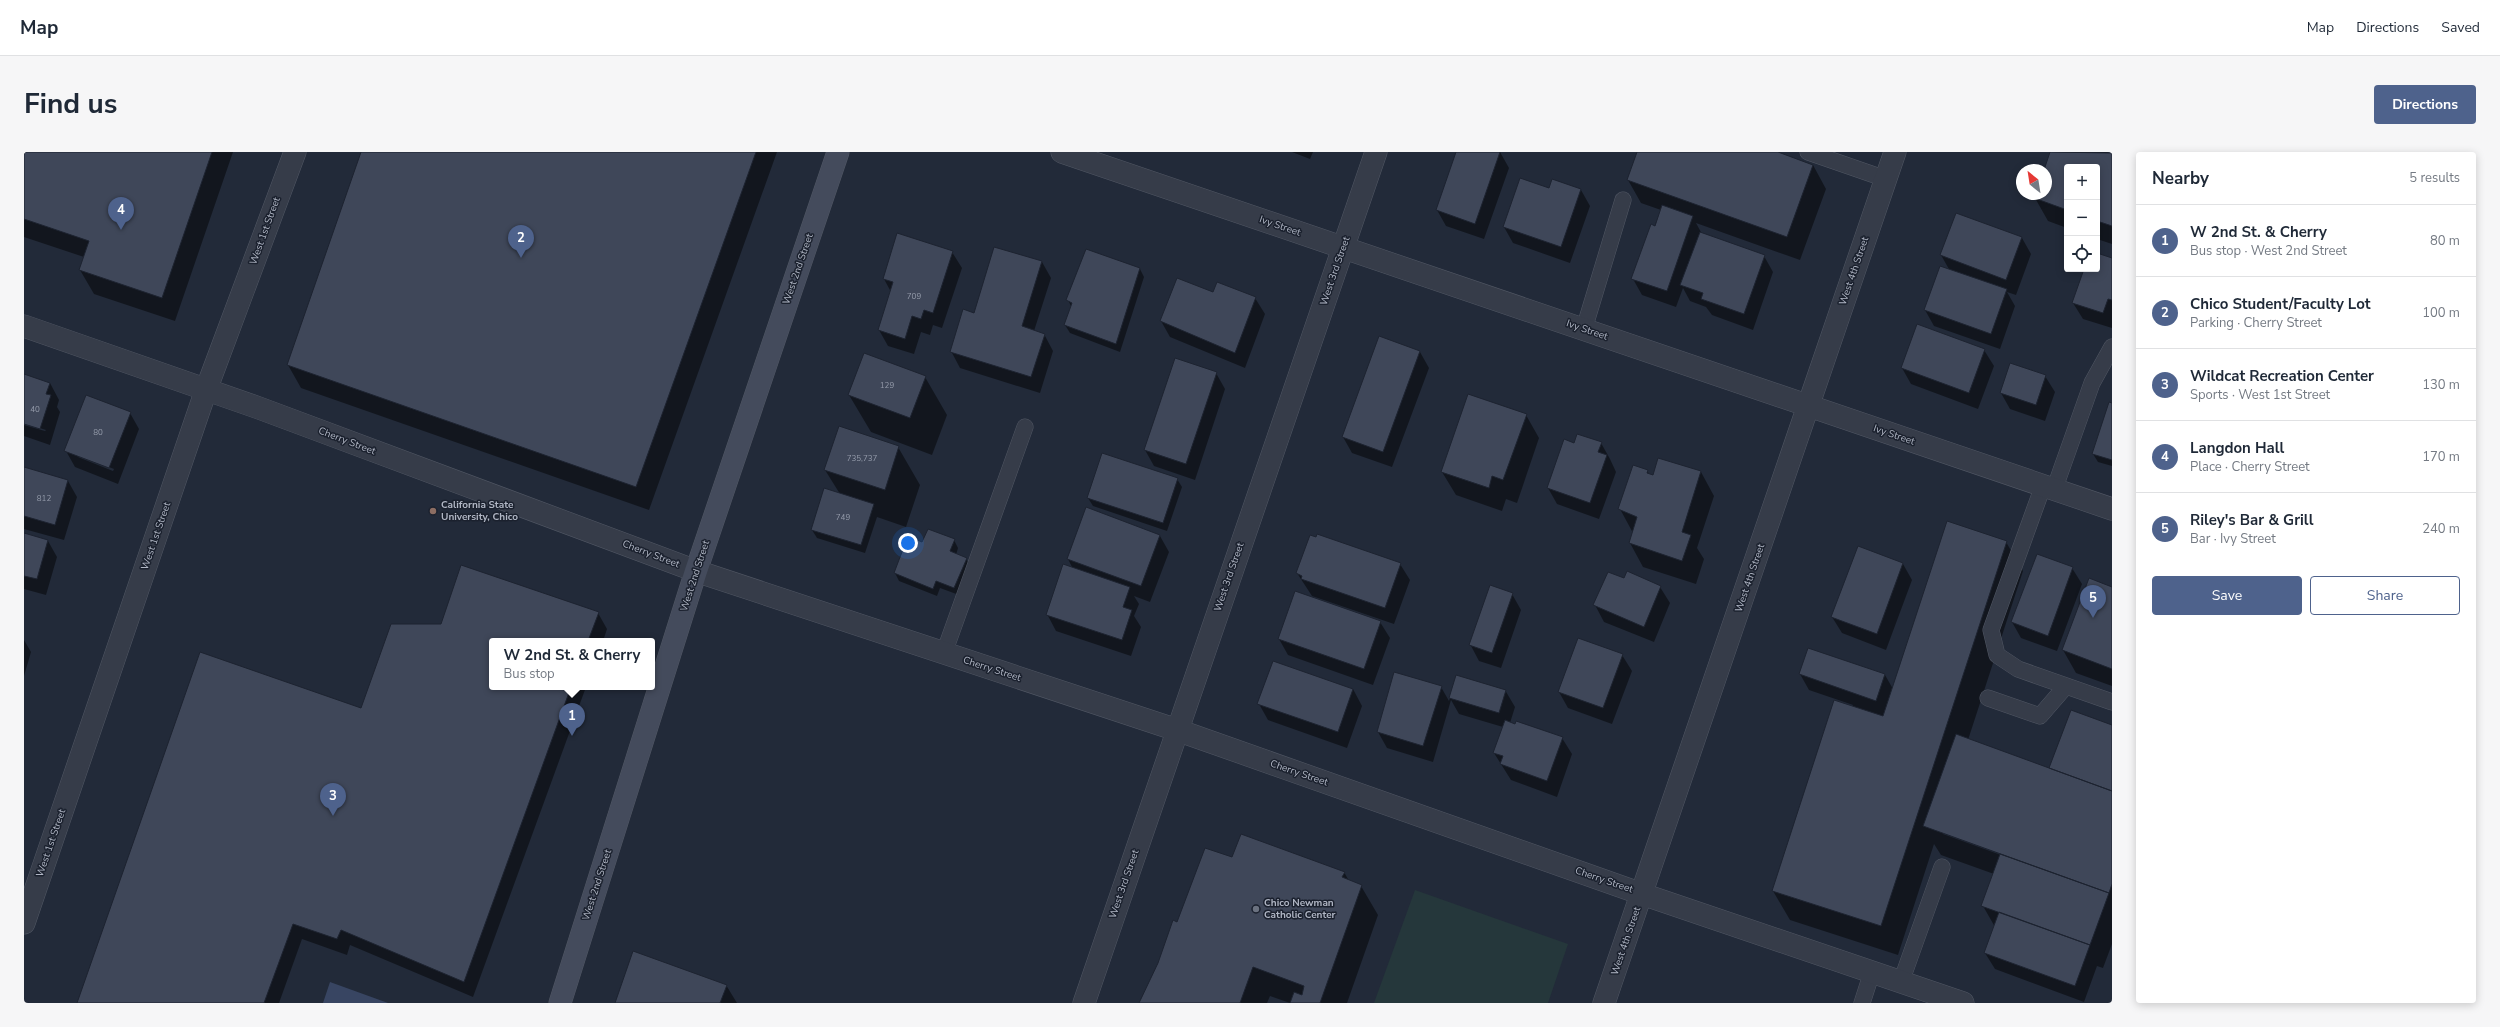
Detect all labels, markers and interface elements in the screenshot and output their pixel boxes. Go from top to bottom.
text: Map [20,15,58,41]
text: Map [2307,18,2334,37]
text: Directions [2356,18,2419,37]
text: Saved [2441,18,2480,37]
text: Find us [24,85,118,123]
button: Directions [2374,85,2476,124]
north arrow [2016,164,2052,200]
map controls [2064,164,2100,272]
button: + [2064,164,2100,200]
text: Nearby [2152,167,2209,190]
text: 5 results [2409,169,2460,187]
street label: West 1st Street [246,195,284,267]
pin: 4 [108,197,134,230]
button: − [2064,200,2100,236]
street label: Ivy Street [1257,212,1303,240]
text: W 2nd St. & Cherry [2190,222,2327,242]
pin: 2 [508,225,534,258]
street label: West 2nd Street [779,231,817,306]
text: 1 [2161,232,2169,250]
text: 80 m [2430,232,2460,250]
street label: West 3rd Street [1317,234,1353,307]
street label: West 4th Street [1836,234,1872,307]
button: locate [2064,236,2100,272]
text: Bus stop · West 2nd Street [2190,242,2347,260]
house number: 709 [907,291,921,302]
text: Chico Student/Faculty Lot [2190,294,2371,314]
text: 2 [2161,304,2169,322]
text: 100 m [2422,304,2460,322]
text: Parking · Cherry Street [2190,314,2322,332]
street label: Ivy Street [1564,316,1610,344]
text: Wildcat Recreation Center [2190,366,2374,386]
text: 3 [2161,376,2169,394]
text: 130 m [2422,376,2460,394]
house number: 129 [880,380,894,391]
text: Sports · West 1st Street [2190,386,2330,404]
house number: 40 [30,404,40,415]
street label: Ivy Street [1871,421,1917,449]
street label: Cherry Street [316,424,378,458]
house number: 80 [93,427,103,438]
text: Langdon Hall [2190,438,2284,458]
text: 4 [2161,448,2169,466]
text: 170 m [2422,448,2460,466]
house number: 735,737 [847,453,878,464]
text: Place · Cherry Street [2190,458,2310,476]
house number: 812 [37,493,51,504]
place label: California State University, Chico [441,498,518,524]
street label: West 1st Street [138,500,174,572]
marker: California State University, Chico [428,506,438,516]
text: Riley's Bar & Grill [2190,510,2313,530]
house number: 749 [836,512,850,523]
text: 5 [2161,520,2169,538]
text: 240 m [2422,520,2460,538]
text: Bar · Ivy Street [2190,530,2276,548]
your location [898,533,918,553]
street label: Cherry Street [620,537,682,571]
street label: West 2nd Street [677,538,713,613]
street label: West 3rd Street [1211,540,1247,613]
street label: West 4th Street [1732,541,1768,614]
button: Save [2152,576,2302,615]
button: Share [2310,576,2460,615]
pin: 5 [2080,585,2106,618]
popup [489,638,655,690]
text: W 2nd St. & Cherry [504,645,640,665]
street label: Cherry Street [961,653,1023,685]
text: Bus stop [504,665,555,683]
pin: 1 [559,703,585,736]
street label: Cherry Street [1268,757,1330,790]
pin: 3 [320,783,346,816]
street label: West 1st Street [33,807,69,879]
street label: West 2nd Street [579,847,615,922]
street label: West 3rd Street [1106,847,1142,920]
street label: Cherry Street [1573,864,1635,897]
place label: Chico Newman Catholic Center [1264,896,1336,922]
marker: Chico Newman Catholic Center [1251,904,1261,914]
street label: West 4th Street [1608,904,1644,977]

